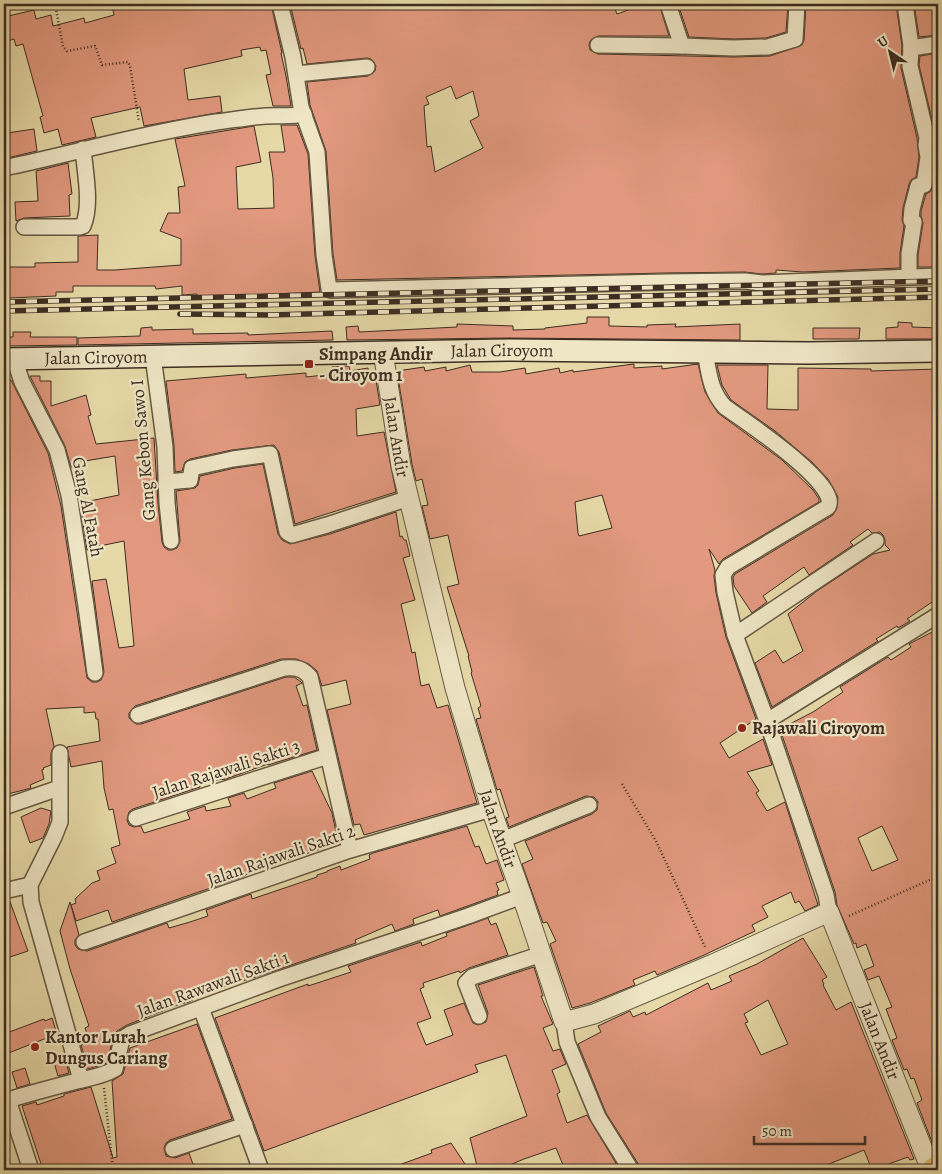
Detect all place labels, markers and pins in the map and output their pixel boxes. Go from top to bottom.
place label: Simpang Andir - Ciroyom 1 [319,342,434,387]
marker: Simpang Andir - Ciroyom 1 [303,358,315,370]
place label: Rajawali Ciroyom [752,716,885,740]
marker: Rajawali Ciroyom [736,722,748,734]
place label: Kantor Lurah Dungus Cariang [45,1025,168,1070]
marker: Kantor Lurah Dungus Cariang [29,1041,41,1053]

